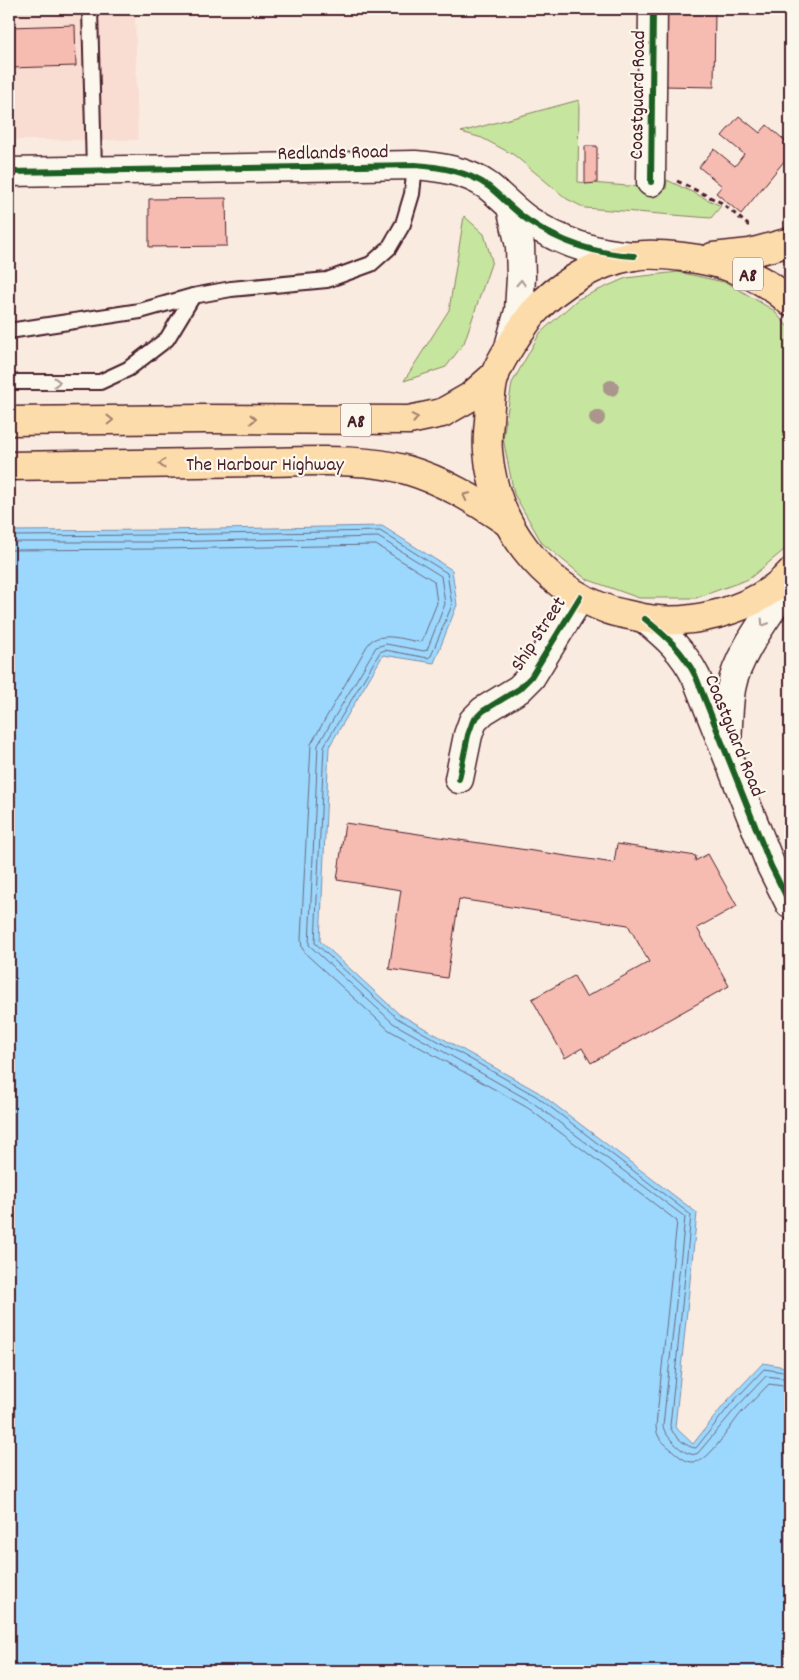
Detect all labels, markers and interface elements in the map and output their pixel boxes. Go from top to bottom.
street label: Coastguard Road [624,30,654,160]
street label: Redlands Road [277,139,389,169]
road number: A8 [733,258,763,290]
one-way arrow [515,279,526,287]
one-way arrow [54,377,62,387]
road number: A8 [341,404,371,436]
one-way arrow [250,414,257,424]
one-way arrow [411,414,420,424]
one-way arrow [106,415,114,425]
street label: The Harbour Highway [186,452,345,480]
one-way arrow [158,458,166,469]
one-way arrow [463,492,472,502]
street label: Ship Street [505,592,574,678]
one-way arrow [761,617,770,627]
street label: Coastguard Road [696,671,770,801]

